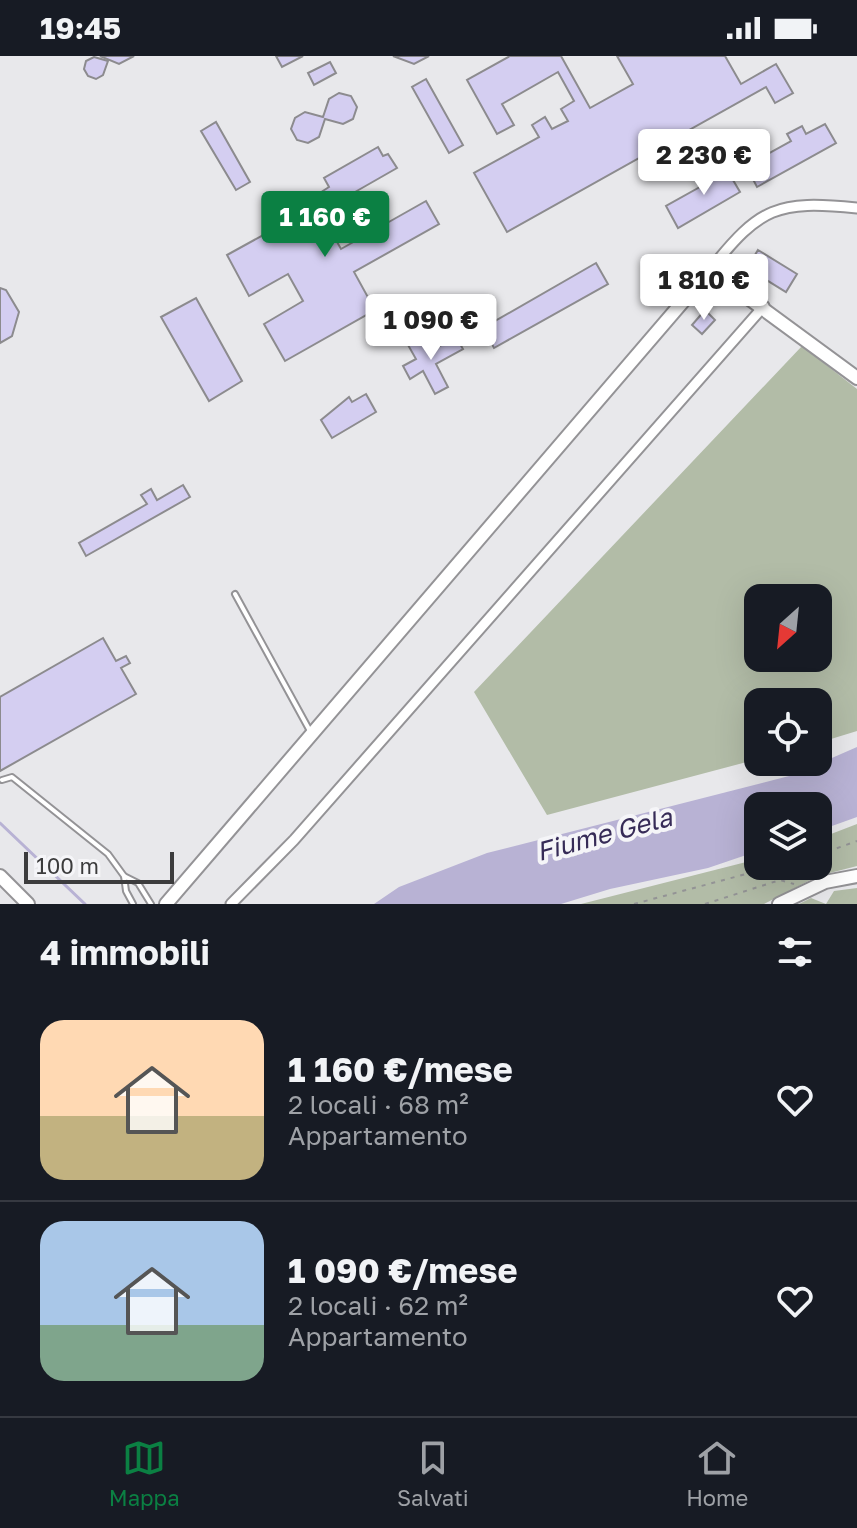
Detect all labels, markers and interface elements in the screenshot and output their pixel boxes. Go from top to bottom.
text: 19:45 [40,10,121,46]
pin: 2 230 € [630,129,778,197]
text: 2 230 € [656,139,752,170]
pin: 1 160 € [251,191,399,259]
text: 1 160 € [279,201,371,232]
pin: 1 810 € [630,254,778,322]
text: 1 810 € [658,264,750,295]
pin: 1 090 € [357,294,505,362]
text: 1 090 € [383,304,479,335]
north arrow [744,584,832,672]
map controls [744,584,832,880]
button: locate [744,688,832,776]
button: layers [744,792,832,880]
water label: Fiume Gela [533,801,676,867]
scale bar [24,848,174,884]
text: 100 m [36,852,99,879]
icon: filters [773,930,817,974]
text: 4 immobili [40,932,210,972]
text: 1 160 €/mese [288,1049,513,1089]
icon: home [104,1052,200,1148]
icon: heart [773,1078,817,1122]
text: 2 locali · 68 m² [288,1089,469,1120]
text: Appartamento [288,1120,468,1151]
text: 1 090 €/mese [288,1250,518,1290]
icon: home [104,1253,200,1349]
icon: heart [773,1279,817,1323]
text: 2 locali · 62 m² [288,1290,468,1321]
text: Appartamento [288,1321,468,1352]
tab: Mappa [109,1436,180,1511]
tab: Salvati [397,1436,469,1511]
tab: Home [686,1436,748,1511]

